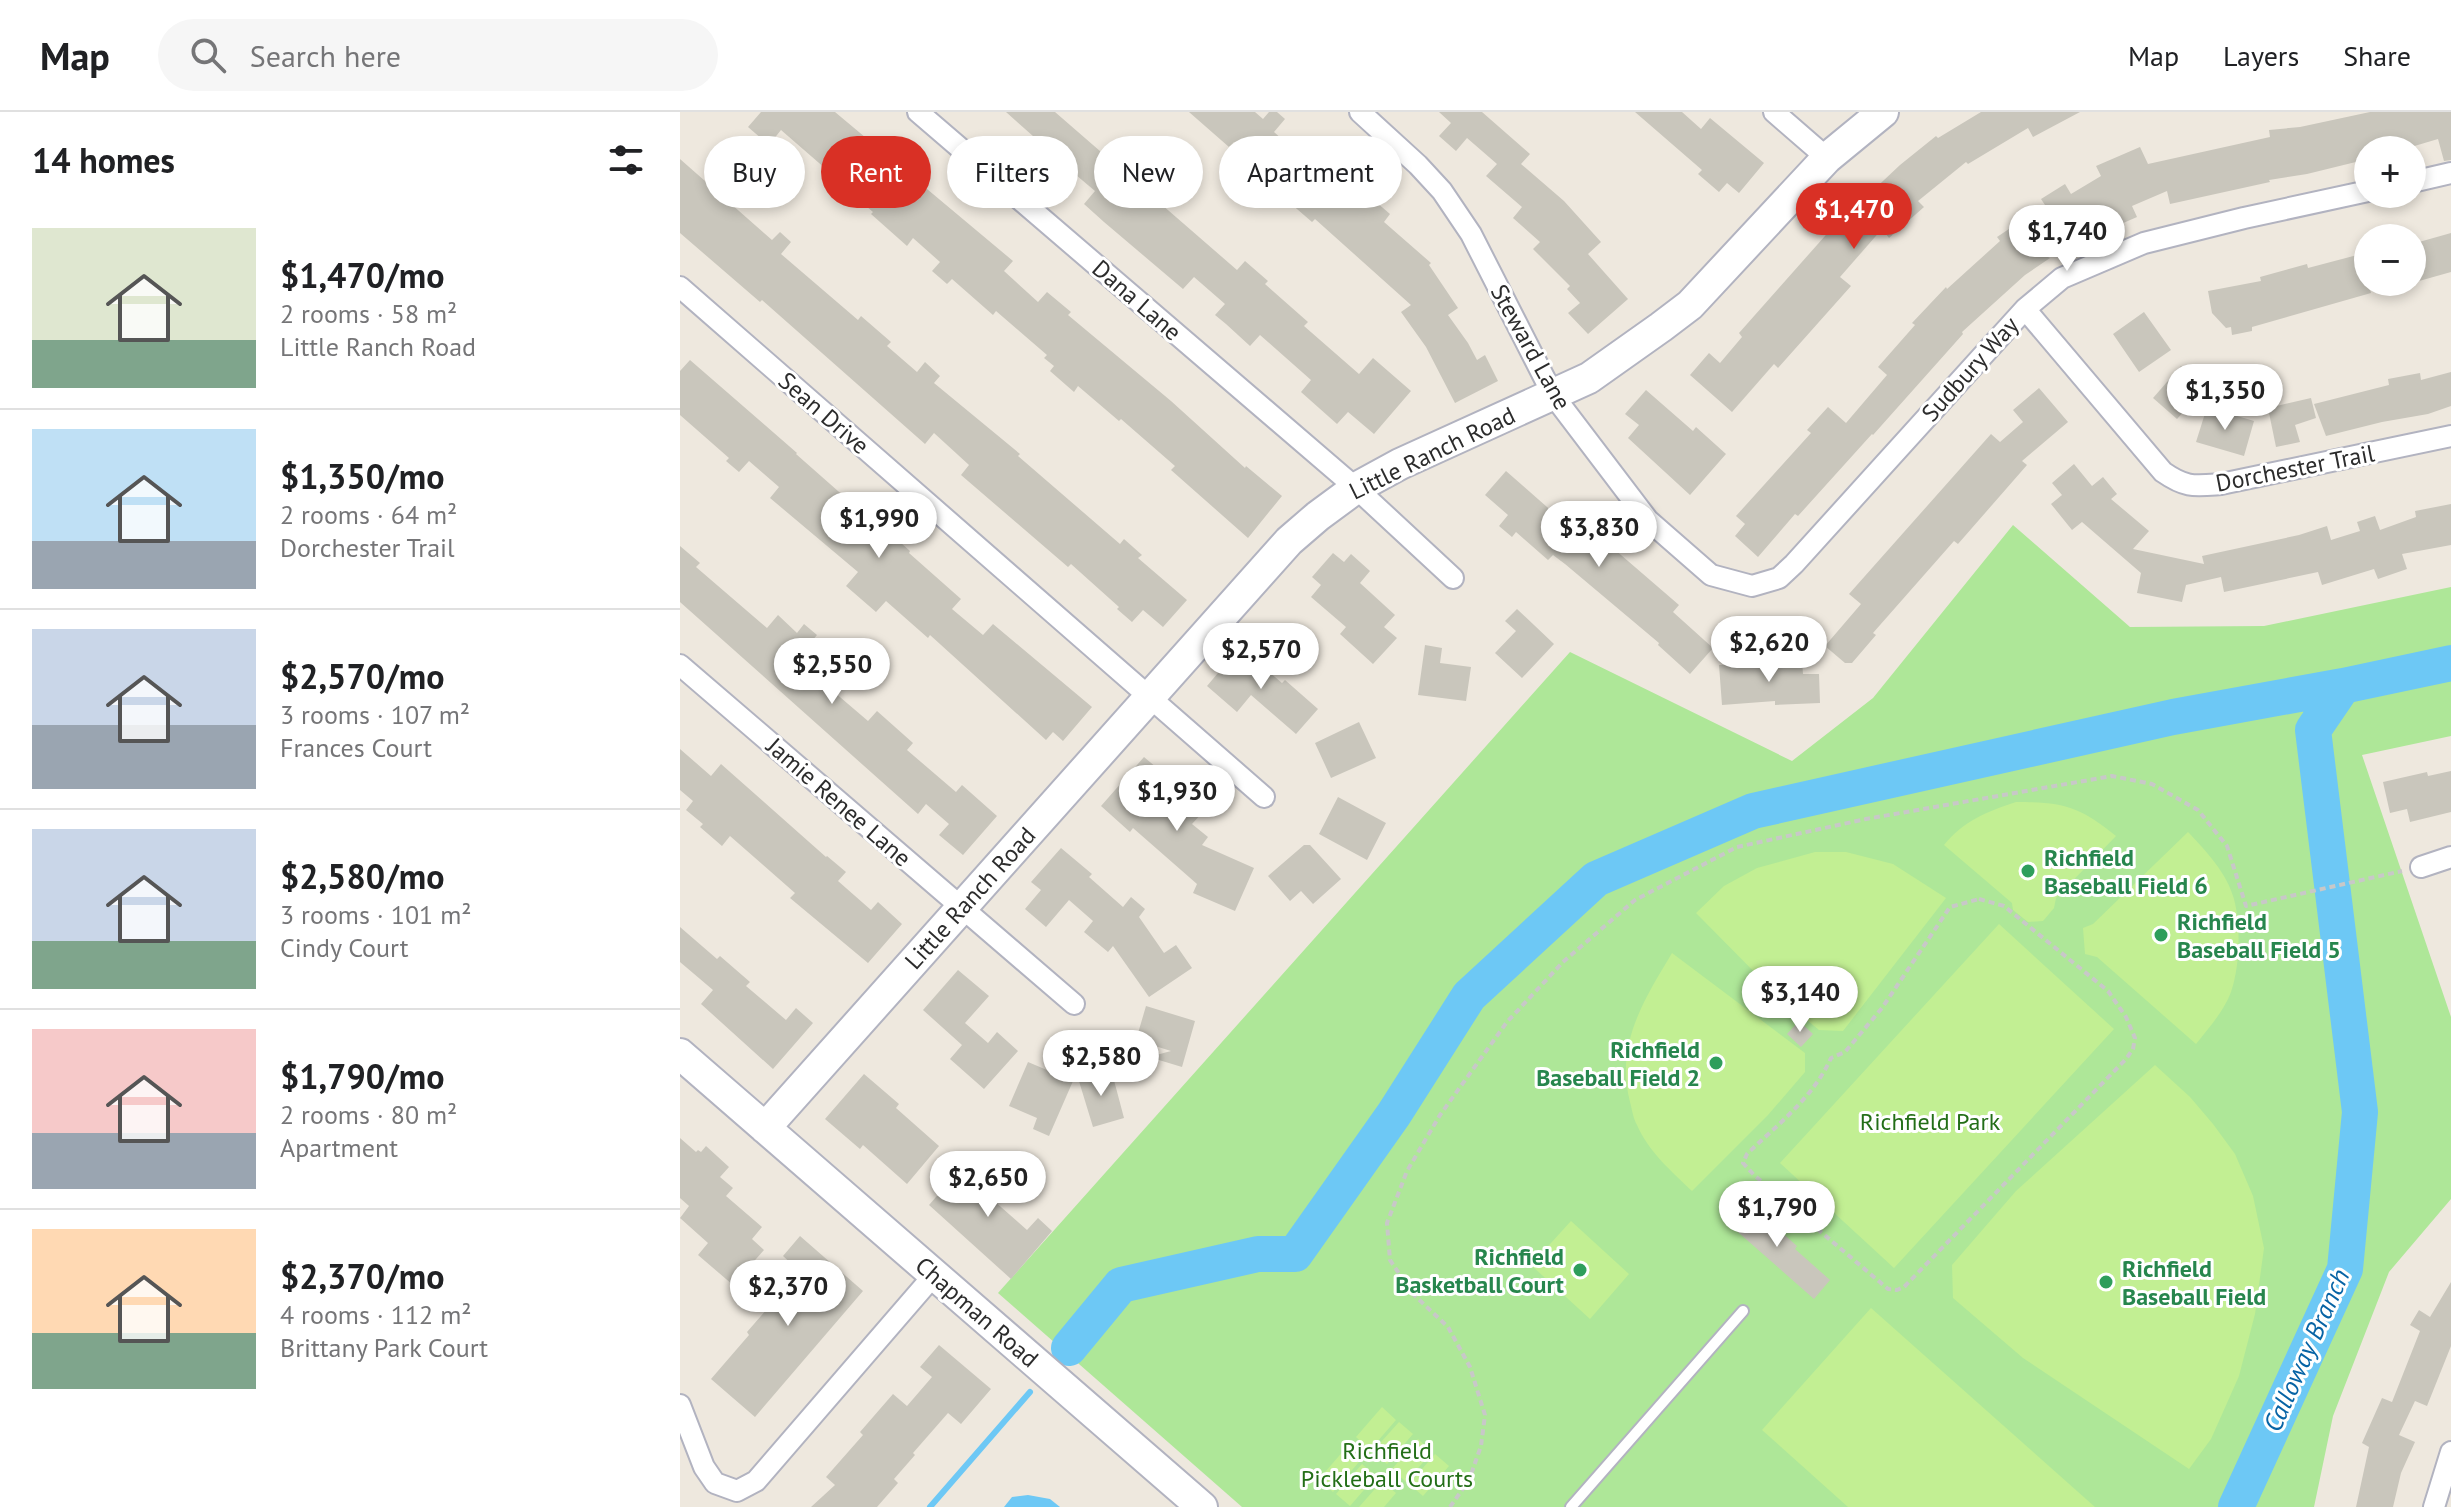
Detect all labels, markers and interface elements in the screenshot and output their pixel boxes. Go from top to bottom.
search box [158,19,718,91]
text: Map [40,31,110,80]
icon: search [186,33,230,77]
text: Search here [250,36,401,75]
text: Map [2128,37,2179,74]
text: Layers [2223,37,2299,74]
text: Share [2343,37,2411,74]
chip: Buy [704,136,805,208]
chip: Rent [821,136,931,208]
chip: Filters [947,136,1078,208]
chip: New [1094,136,1203,208]
chip: Apartment [1219,136,1402,208]
map controls [2354,136,2426,296]
button: + [2354,136,2426,208]
text: 14 homes [32,138,175,182]
icon: filters [604,138,648,182]
pin: $1,470 [1789,183,1919,251]
text: $1,470 [1814,192,1894,225]
pin: $1,740 [2002,205,2132,273]
text: $1,740 [2027,214,2107,247]
button: − [2354,224,2426,296]
text: $1,470/mo [280,253,444,297]
street label: Dana Lane [1086,253,1188,347]
icon: home [96,260,192,356]
street label: Steward Lane [1484,279,1578,415]
text: 2 rooms · 58 m² [280,297,457,330]
street label: Sudbury Way [1915,310,2025,428]
text: Little Ranch Road [280,330,476,363]
pin: $1,350 [2160,364,2290,432]
street label: Sean Drive [772,365,876,461]
text: $1,350 [2185,373,2265,406]
street label: Little Ranch Road [1344,399,1520,507]
street label: Dorchester Trail [2213,437,2377,499]
text: $1,350/mo [280,454,444,498]
icon: home [96,461,192,557]
pin: $1,990 [814,492,944,560]
text: 2 rooms · 64 m² [280,498,457,531]
text: $1,990 [839,501,919,534]
pin: $3,830 [1534,501,1664,569]
text: $3,830 [1559,510,1639,543]
text: Dorchester Trail [280,531,455,564]
pin: $2,620 [1704,616,1834,684]
pin: $2,570 [1196,623,1326,691]
text: $2,620 [1729,625,1809,658]
text: $2,570 [1221,632,1301,665]
pin: $2,550 [767,638,897,706]
text: $2,550 [792,647,872,680]
text: $2,570/mo [280,654,444,698]
icon: home [96,661,192,757]
text: 3 rooms · 107 m² [280,698,470,731]
street label: Jamie Renee Lane [760,730,918,873]
text: Frances Court [280,731,432,764]
pin: $1,930 [1112,765,1242,833]
text: $1,930 [1137,774,1217,807]
street label: Little Ranch Road [898,820,1042,976]
place label: Richfield Baseball Field 6 [2044,842,2208,901]
text: $2,580/mo [280,854,444,898]
icon: home [96,861,192,957]
marker: Richfield Baseball Field 6 [2019,862,2037,880]
text: 3 rooms · 101 m² [280,898,472,931]
place label: Richfield Baseball Field 5 [2177,906,2341,965]
marker: Richfield Baseball Field 5 [2152,926,2170,944]
text: Cindy Court [280,931,408,964]
pin: $3,140 [1735,966,1865,1034]
text: $3,140 [1760,975,1840,1008]
pin: $2,580 [1036,1030,1166,1098]
place label: Richfield Baseball Field 2 [1536,1034,1700,1093]
text: $2,580 [1061,1039,1141,1072]
text: $1,790/mo [280,1054,444,1098]
marker: Richfield Baseball Field 2 [1707,1054,1725,1072]
icon: home [96,1061,192,1157]
text: 2 rooms · 80 m² [280,1098,457,1131]
park label: Richfield Park [1860,1106,2001,1137]
text: Apartment [280,1131,398,1164]
pin: $2,650 [923,1151,1053,1219]
text: $2,650 [948,1160,1028,1193]
pin: $1,790 [1712,1181,1842,1249]
text: $1,790 [1737,1190,1817,1223]
place label: Richfield Basketball Court [1395,1241,1565,1300]
street label: Chapman Road [909,1250,1045,1374]
place label: Richfield Baseball Field [2122,1253,2266,1312]
text: $2,370/mo [280,1254,444,1298]
pin: $2,370 [723,1260,853,1328]
icon: home [96,1261,192,1357]
marker: Richfield Basketball Court [1571,1261,1589,1279]
water label: Calloway Branch [2255,1264,2357,1436]
text: $2,370 [748,1269,828,1302]
marker: Richfield Baseball Field [2097,1273,2115,1291]
text: 4 rooms · 112 m² [280,1298,472,1331]
text: Brittany Park Court [280,1331,488,1364]
park label: Richfield Pickleball Courts [1301,1435,1473,1494]

